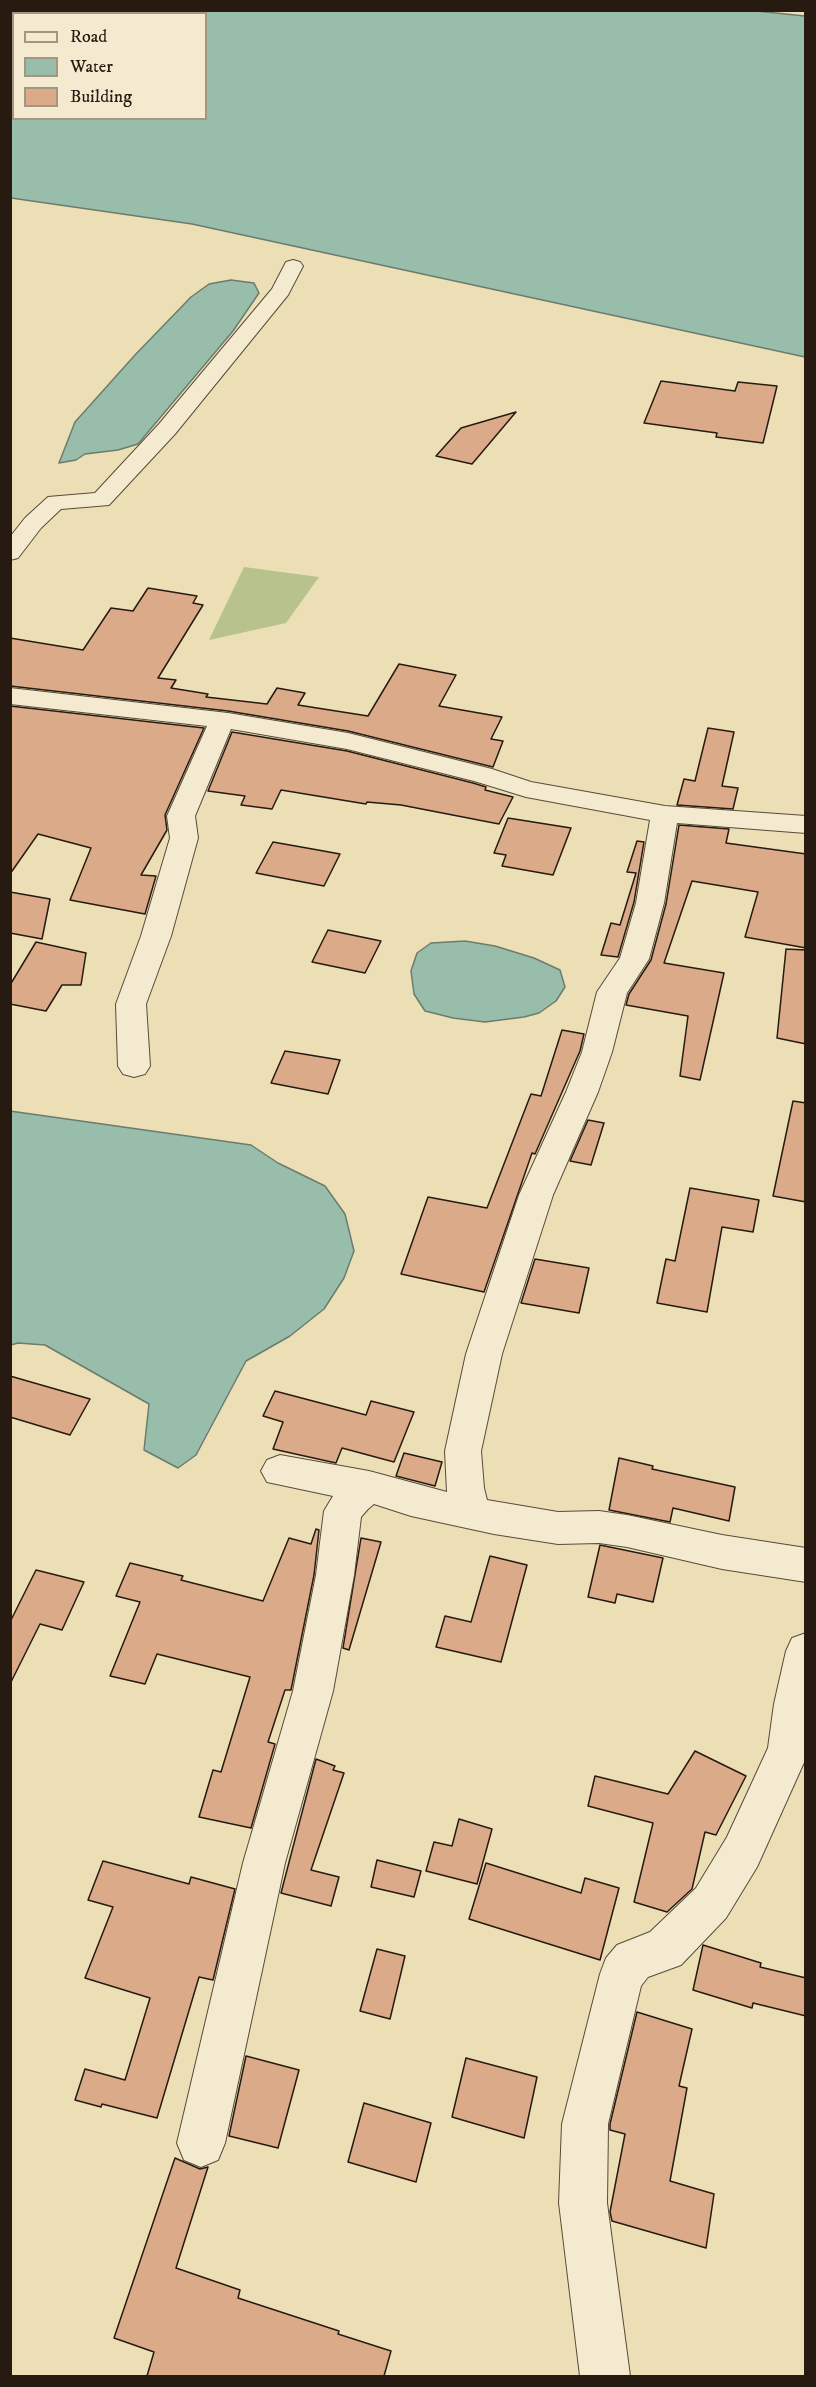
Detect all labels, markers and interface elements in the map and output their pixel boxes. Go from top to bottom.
legend [12,12,207,120]
text: Road [70,26,107,48]
text: Water [70,56,113,78]
text: Building [70,86,132,108]

